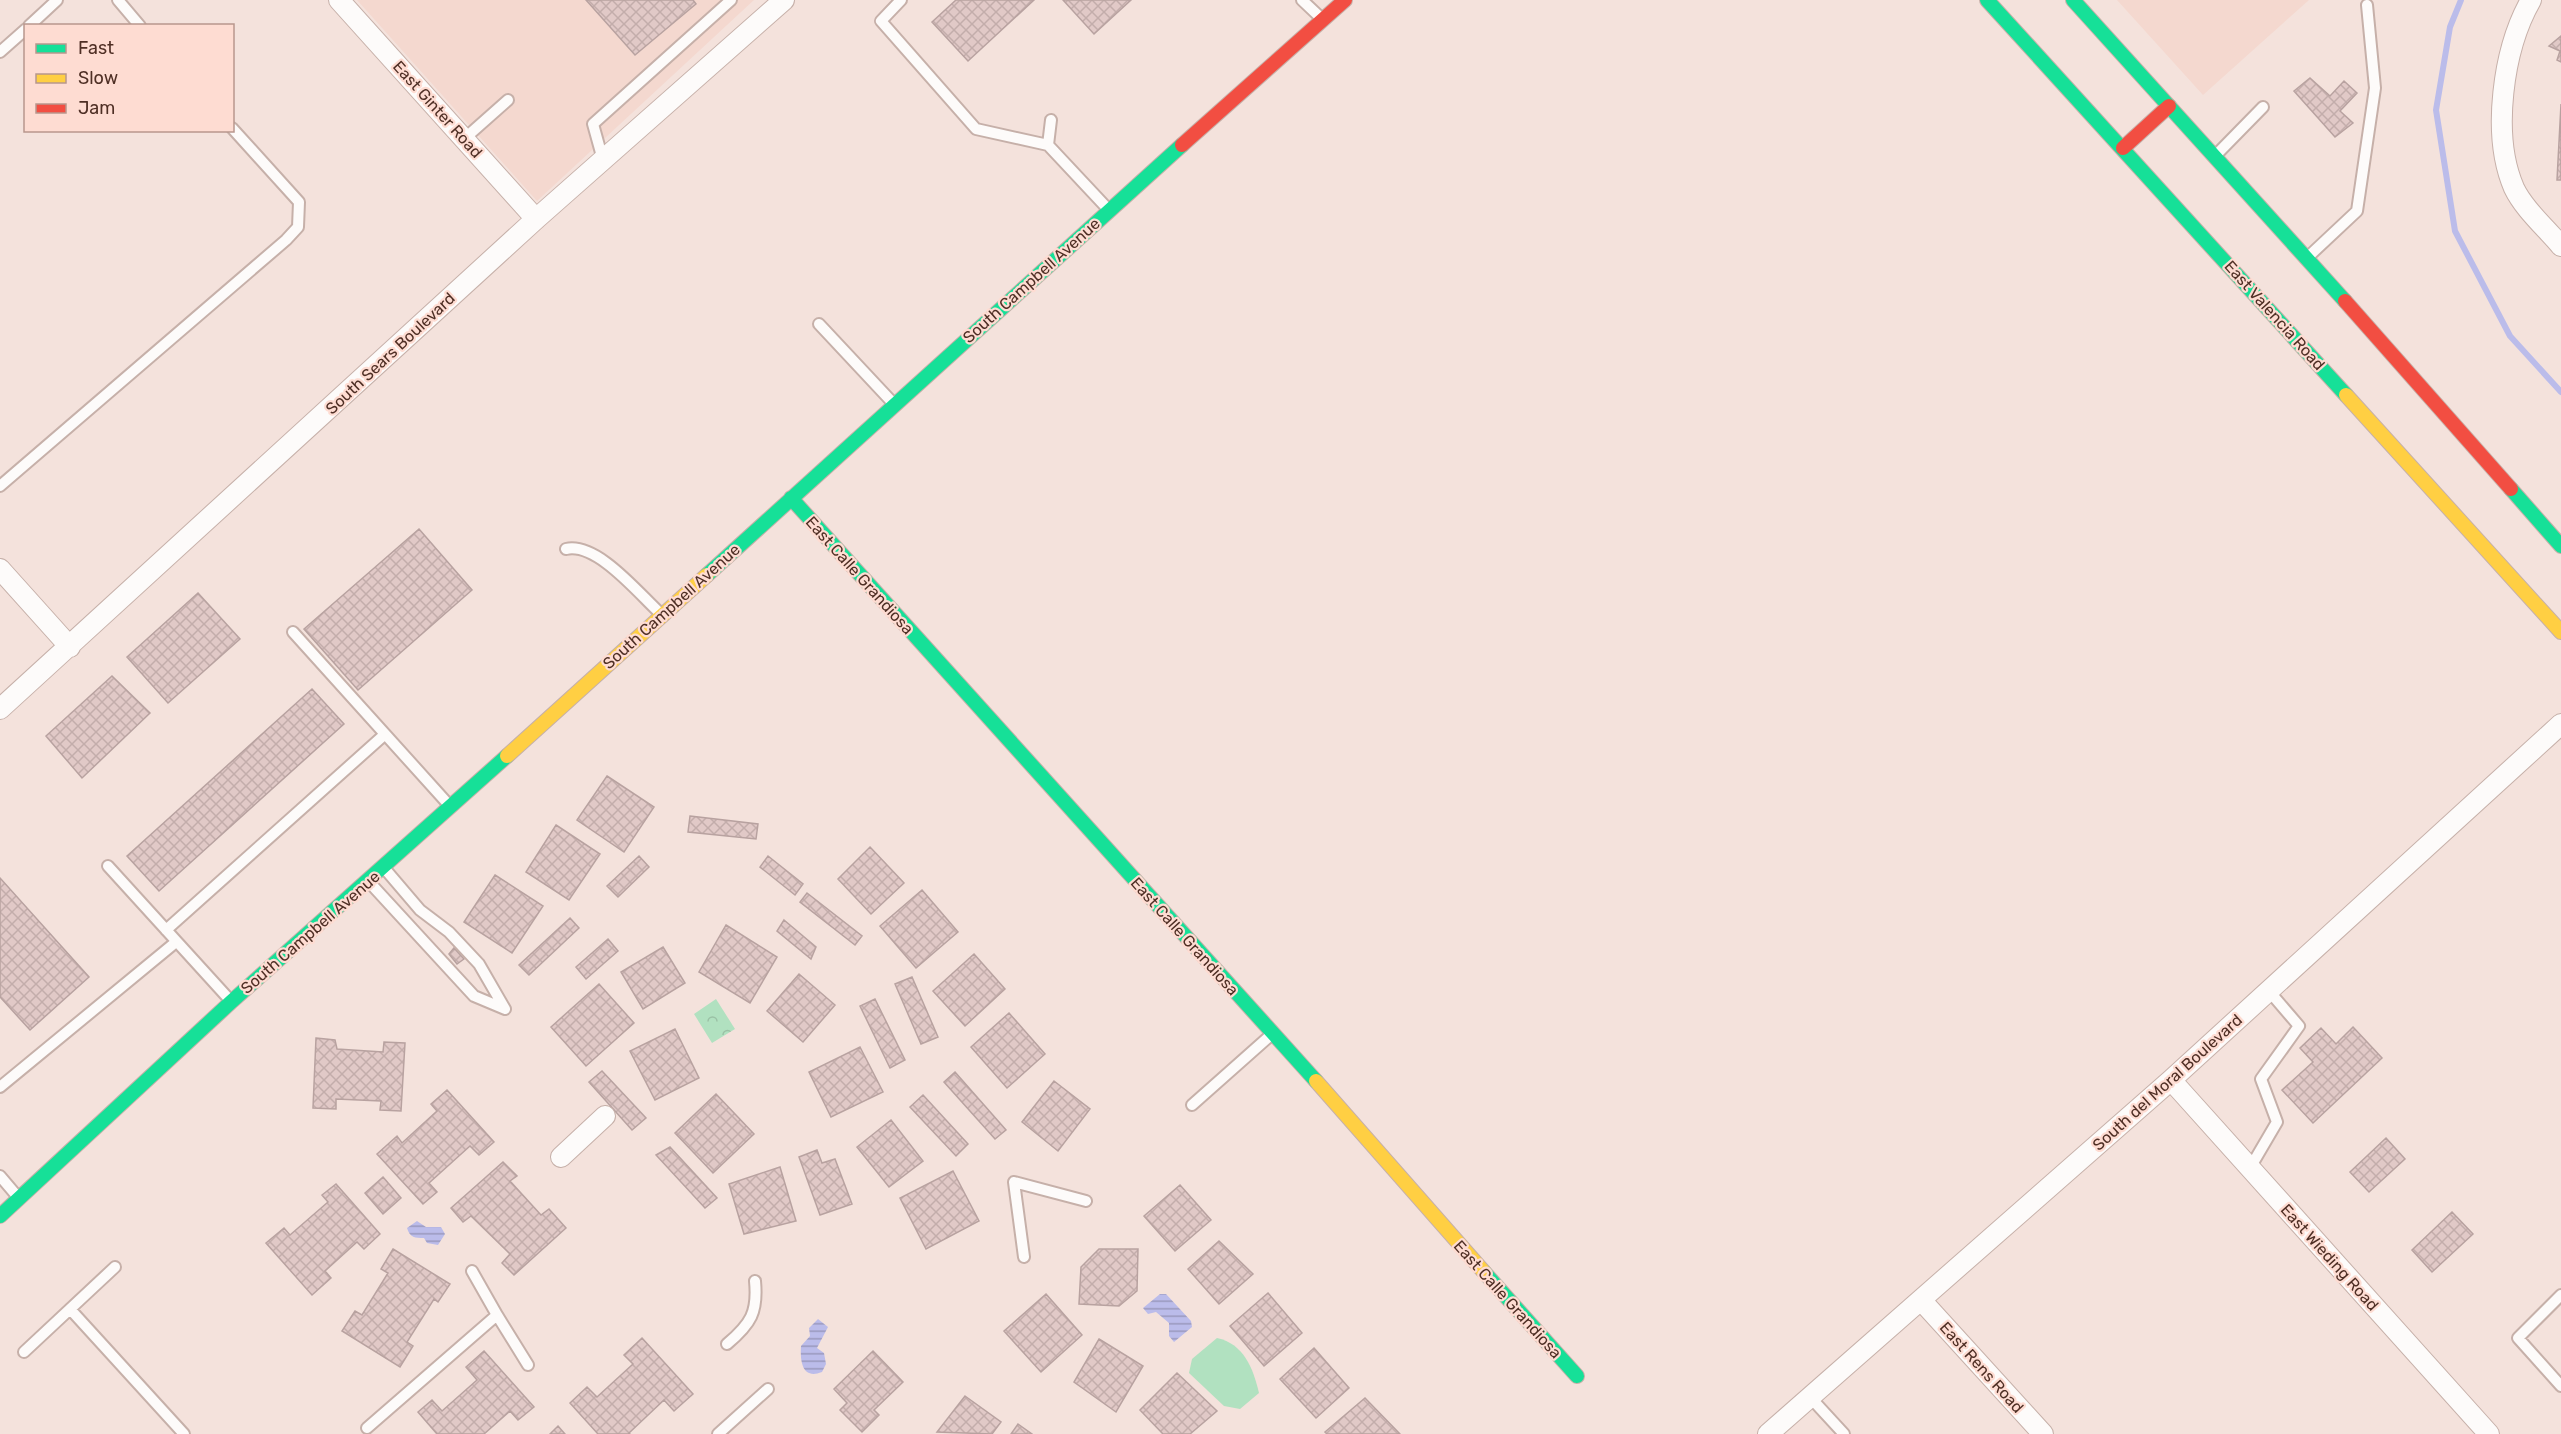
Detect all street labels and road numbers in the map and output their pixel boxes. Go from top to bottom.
street label: East Ginter Road [389,57,486,162]
street label: South Campbell Avenue [959,214,1104,347]
street label: East Valencia Road [2220,257,2329,374]
street label: South Sears Boulevard [322,289,459,418]
street label: East Calle Grandiosa [802,513,918,638]
street label: South Campbell Avenue [599,540,744,673]
street label: South Campbell Avenue [237,867,384,998]
street label: East Calle Grandiosa [1127,874,1243,999]
street label: South del Moral Boulevard [2089,1010,2246,1154]
street label: East Wieding Road [2277,1200,2382,1314]
street label: East Calle Grandiosa [1450,1237,1566,1362]
street label: East Rens Road [1936,1318,2027,1417]

